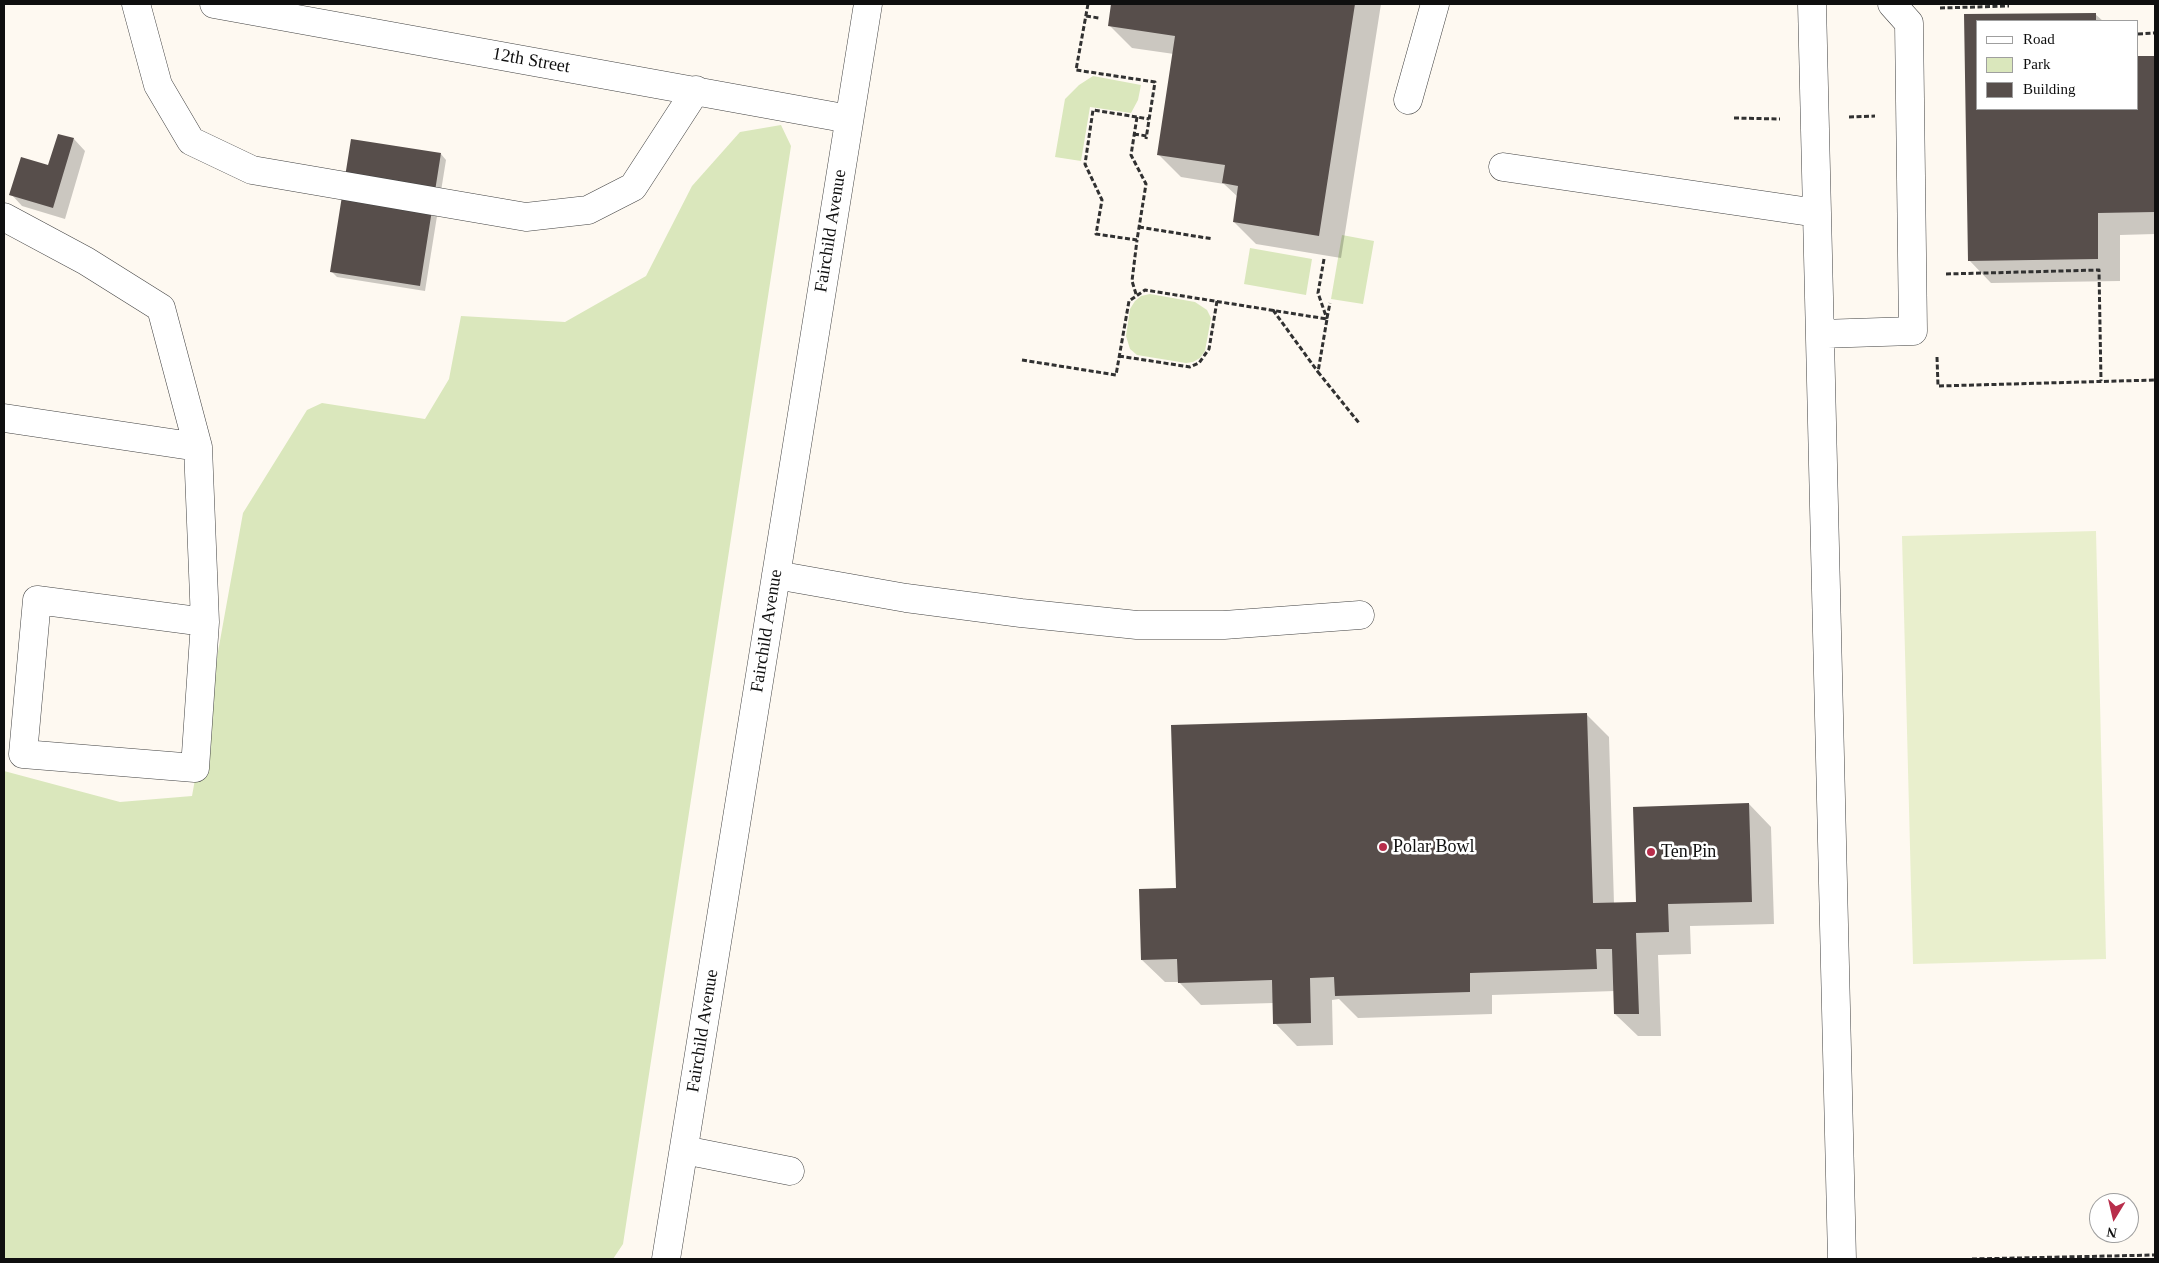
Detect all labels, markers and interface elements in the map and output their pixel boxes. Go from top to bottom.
legend [1976,20,2139,110]
text: Road [2023,31,2055,47]
street label: 12th Street [490,44,572,78]
text: Park [2023,56,2051,72]
text: Building [2023,81,2076,97]
street label: Fairchild Avenue [811,168,851,294]
street label: Fairchild Avenue [747,568,787,694]
place label: Polar Bowl [1393,836,1475,858]
marker: Polar Bowl [1377,841,1389,853]
place label: Ten Pin [1661,841,1716,863]
marker: Ten Pin [1645,846,1657,858]
street label: Fairchild Avenue [683,968,723,1094]
north arrow [2089,1193,2139,1243]
text: N [2106,1224,2118,1241]

